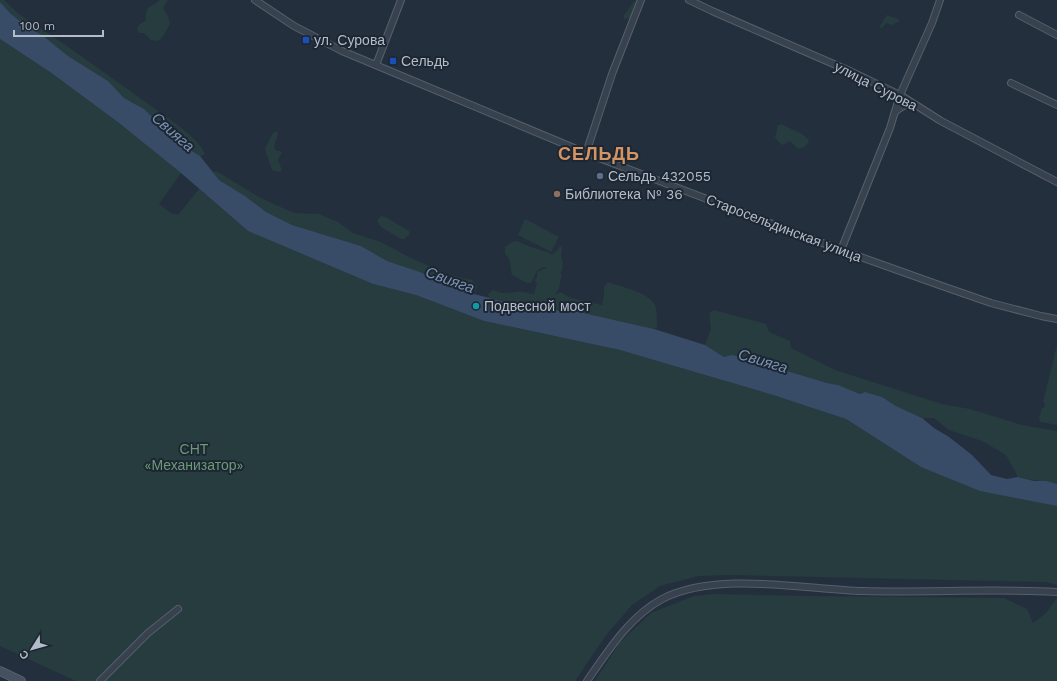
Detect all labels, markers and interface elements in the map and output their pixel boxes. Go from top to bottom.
scale bar [14,12,103,38]
text: 100 m [20,19,55,33]
place label: ул. Сурова [314,32,385,48]
marker: ул. Сурова [301,35,311,45]
place label: Сельдь [401,53,449,69]
marker: Сельдь [388,56,398,66]
street label: улица Сурова [832,58,920,114]
water label: Свияга [148,109,198,155]
district label: СЕЛЬДЬ [558,143,640,164]
place label: Сельдь 432055 [608,168,711,184]
marker: Сельдь 432055 [595,171,605,181]
place label: Библиотека № 36 [565,186,683,202]
marker: Библиотека № 36 [552,189,562,199]
street label: Старосельдинская улица [704,191,864,265]
water label: Свияга [423,263,477,297]
place label: Подвесной мост [484,298,591,314]
marker: Подвесной мост [471,301,481,311]
water label: Свияга [736,345,790,377]
park label: СНТ «Механизатор» [144,441,244,473]
north arrow [12,629,52,669]
text: С [17,648,32,662]

